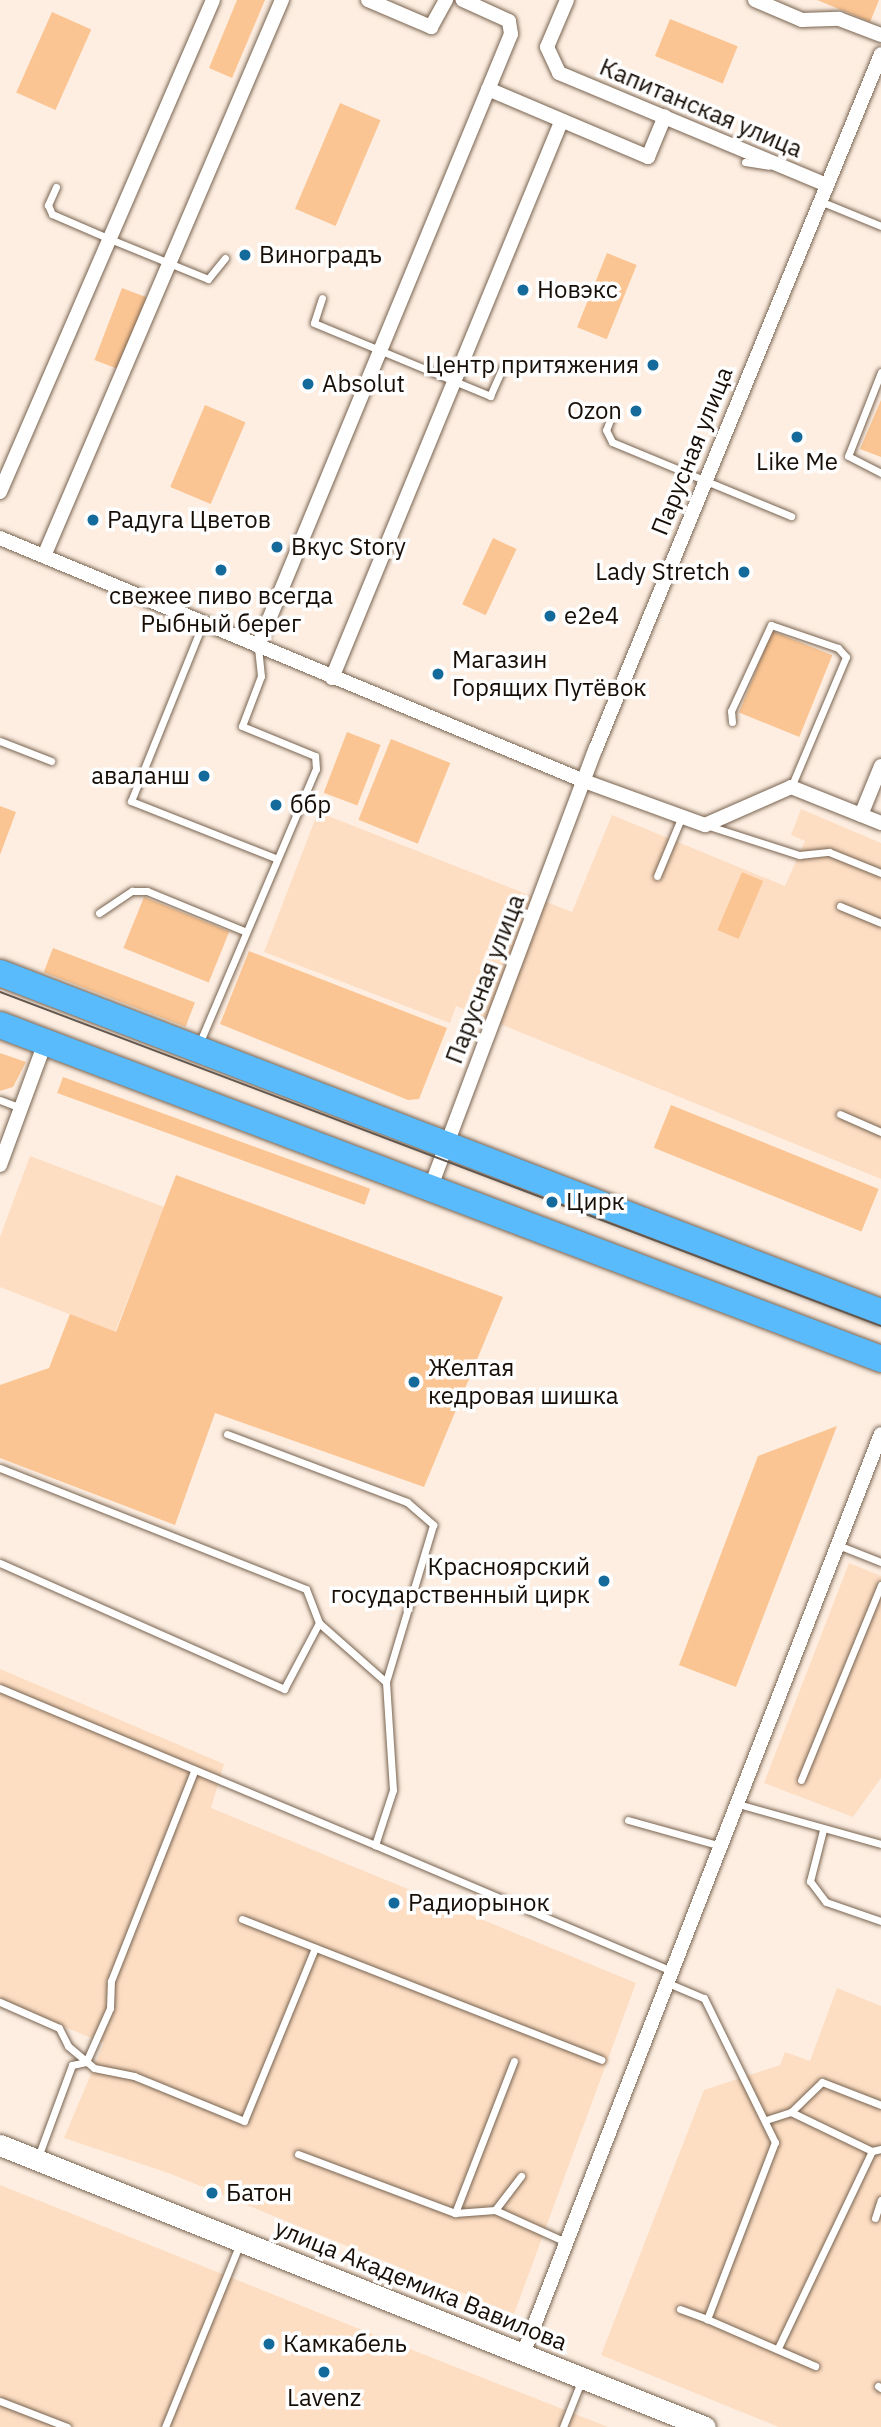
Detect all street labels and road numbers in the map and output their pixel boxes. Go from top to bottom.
street label: Капитанская улица [595,52,807,164]
street label: Парусная улица [645,363,739,539]
street label: Парусная улица [440,890,530,1068]
street label: улица Академика Вавилова [271,2213,571,2357]

